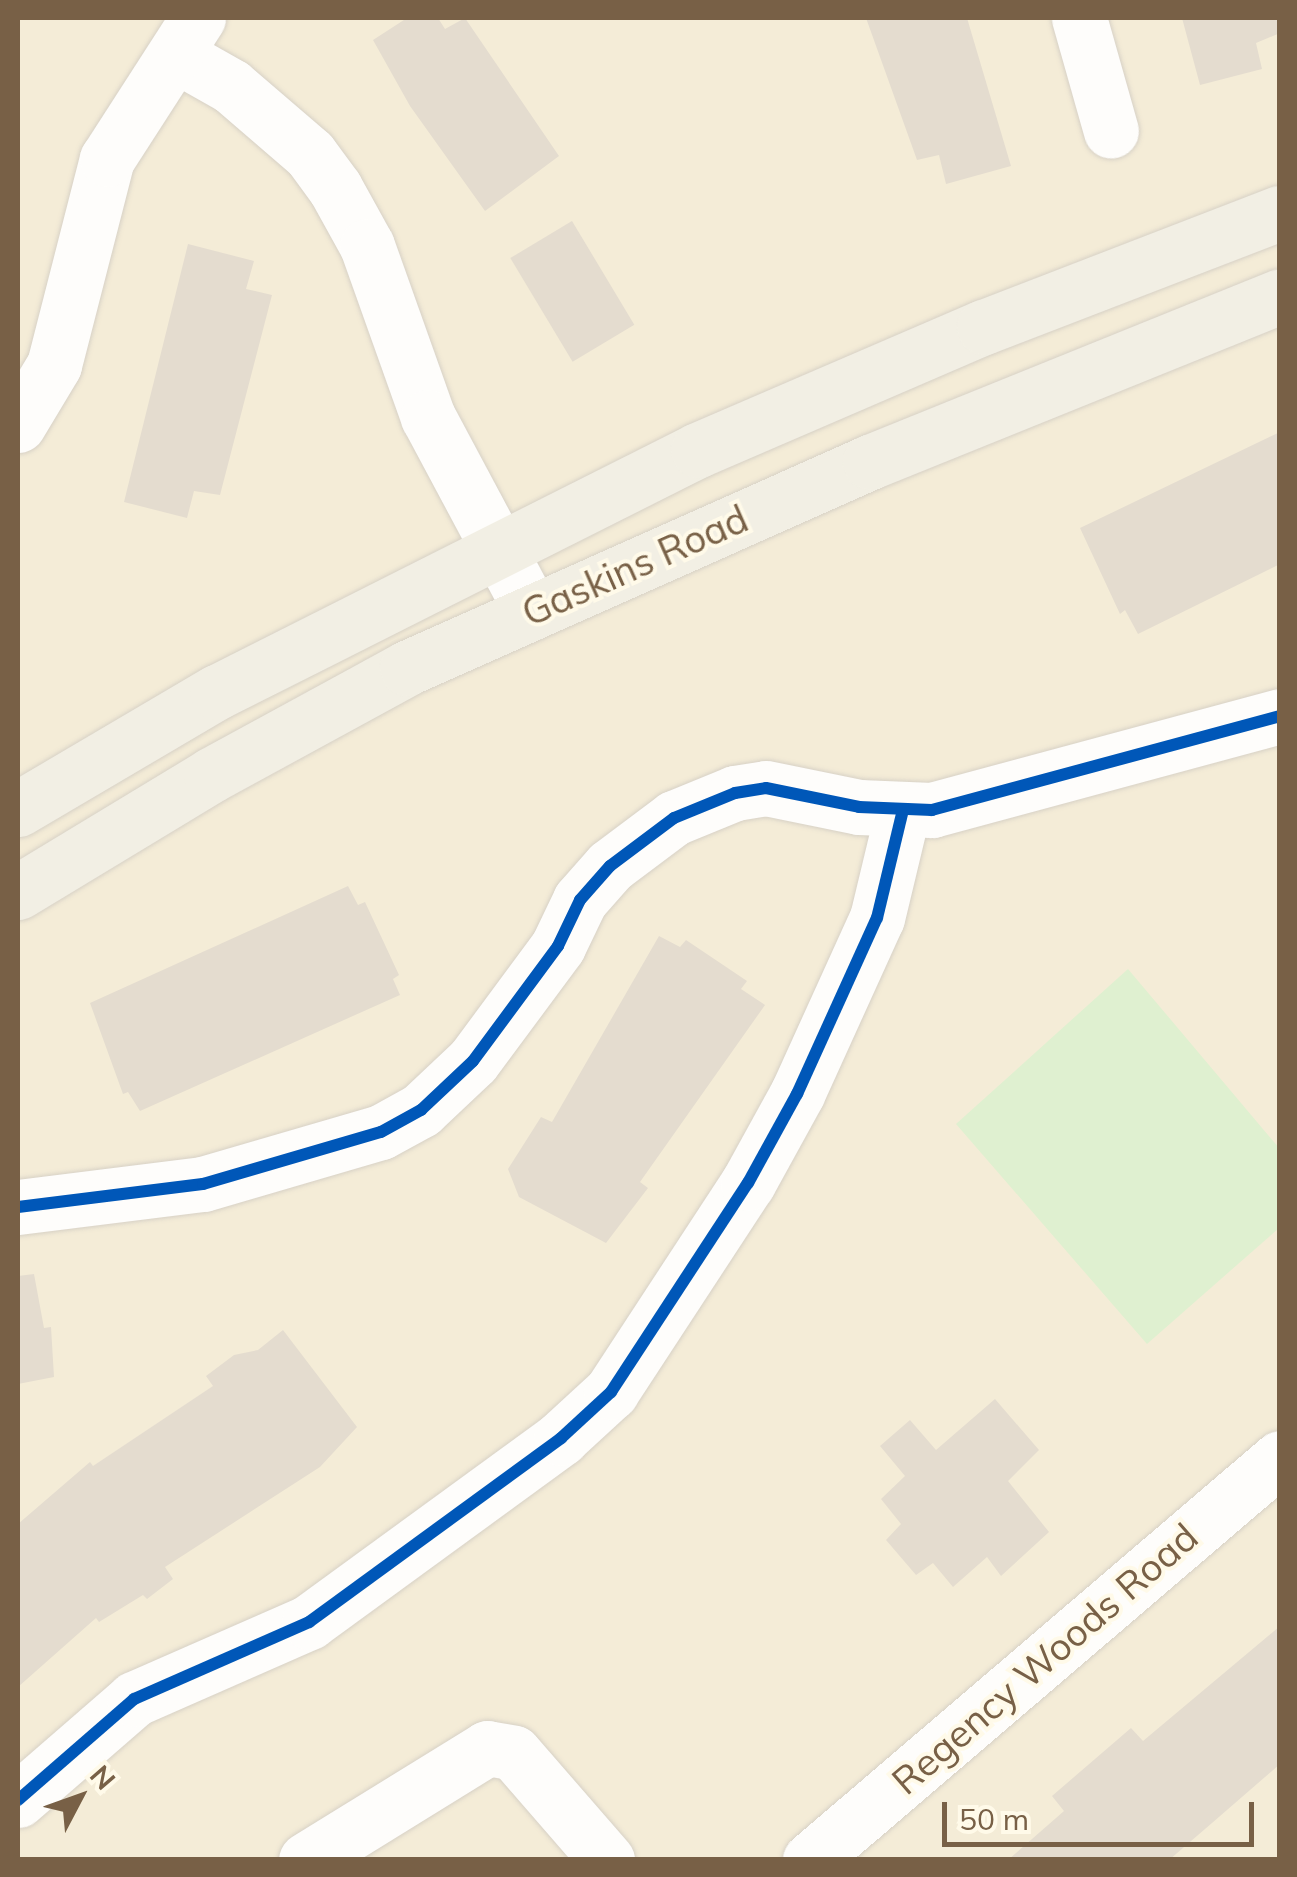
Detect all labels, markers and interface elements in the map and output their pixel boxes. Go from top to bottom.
street label: Gaskins Road [515,496,755,636]
street label: Regency Woods Road [883,1514,1207,1804]
north arrow [30,1747,130,1847]
text: N [83,1758,123,1796]
scale bar [947,1782,1260,1844]
text: 50 m [959,1800,1029,1838]

